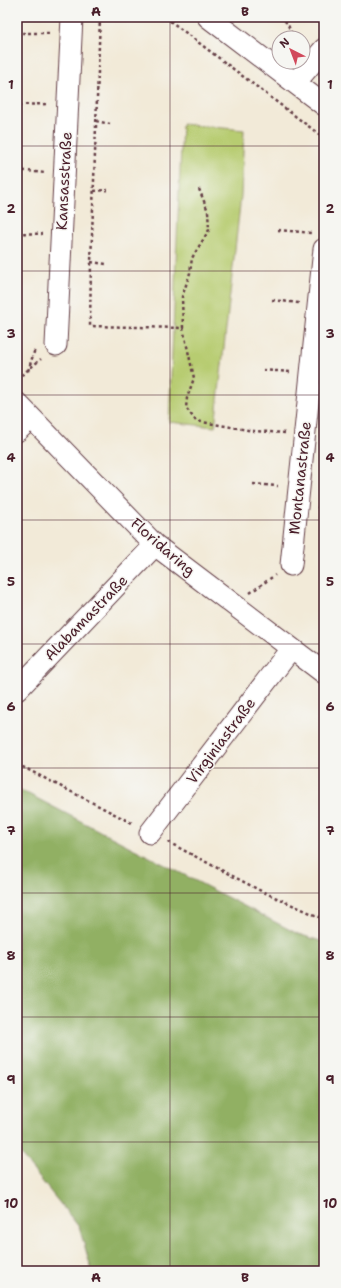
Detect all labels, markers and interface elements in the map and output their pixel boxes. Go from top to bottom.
text: A [91,3,101,20]
text: B [241,3,249,20]
north arrow [271,30,311,70]
text: N [276,34,293,51]
text: 1 [8,76,14,93]
text: 1 [327,76,333,93]
street label: Kansasstraße [51,131,77,231]
text: 2 [6,200,16,217]
text: 2 [325,200,335,217]
text: 3 [6,325,16,342]
text: 3 [325,325,335,342]
street label: Montanastraße [284,420,316,536]
text: 4 [6,449,16,466]
text: 4 [325,449,335,466]
street label: Floridaring [126,513,200,581]
street label: Alabamastraße [40,571,132,665]
text: 5 [7,573,15,590]
text: 5 [326,573,334,590]
street label: Virginiastraße [182,694,260,788]
text: 6 [6,698,16,715]
text: 6 [325,698,335,715]
text: 7 [6,822,16,839]
text: 7 [325,822,335,839]
text: 8 [6,947,16,964]
text: 8 [325,947,335,964]
text: 9 [6,1071,16,1088]
text: 9 [325,1071,335,1088]
text: 10 [4,1195,18,1212]
text: 10 [323,1195,337,1212]
text: A [91,1269,101,1286]
text: B [241,1269,249,1286]

